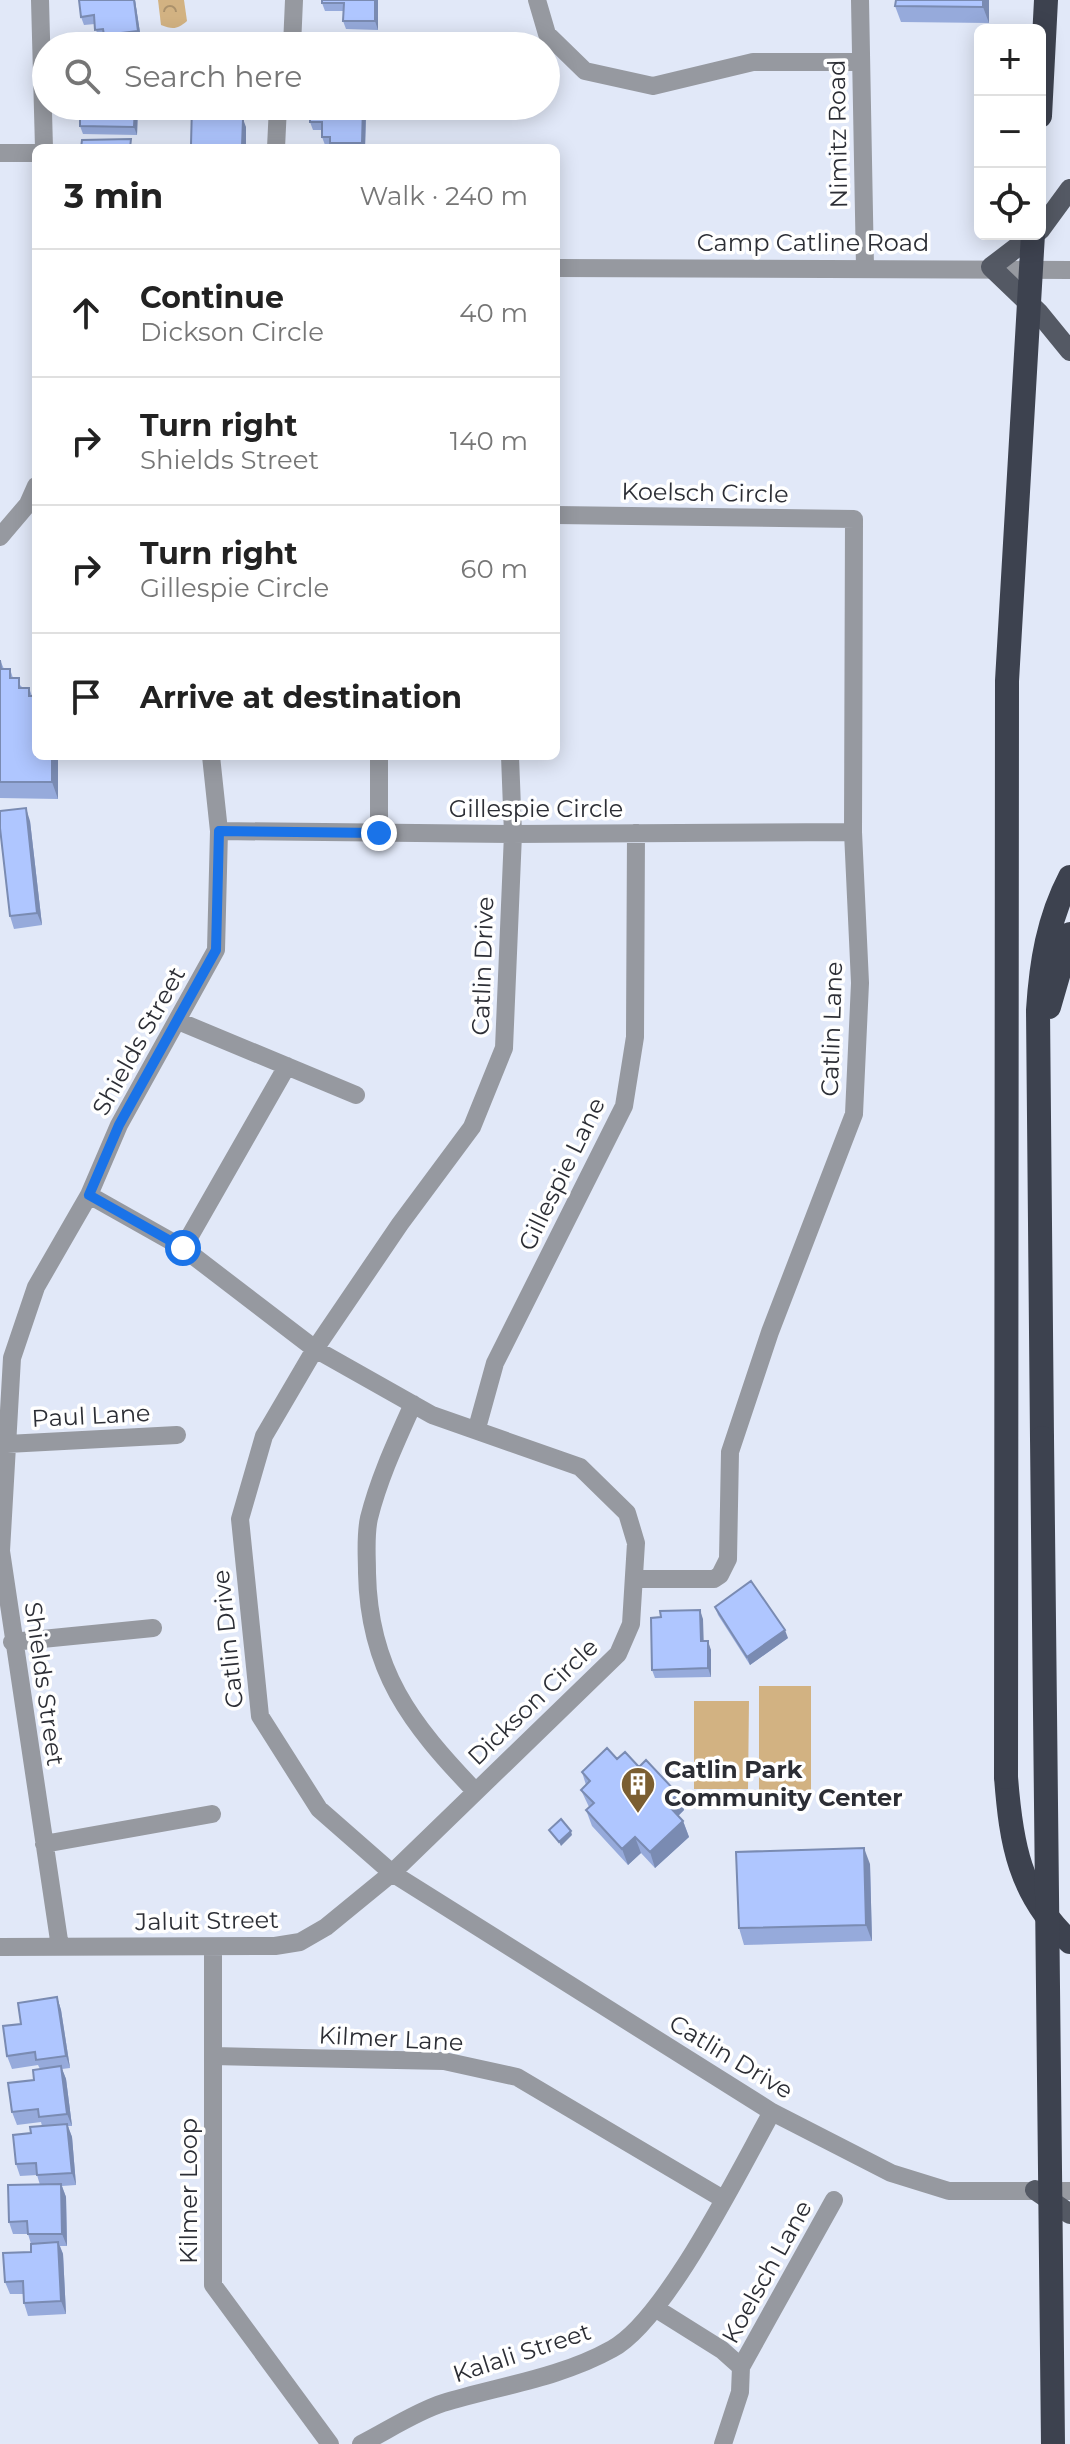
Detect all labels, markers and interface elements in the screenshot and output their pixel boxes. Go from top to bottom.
map controls [974,24,1046,240]
button: + [974,24,1046,96]
search box [32,32,560,120]
icon: search [60,54,104,98]
text: Search here [124,58,302,95]
street label: Nimitz Road [822,59,853,209]
button: − [974,96,1046,168]
button: locate [974,168,1046,240]
text: 3 min [64,175,163,217]
text: Walk · 240 m [360,180,528,212]
street label: Camp Catline Road [697,228,929,257]
text: Continue [140,279,284,316]
icon: ahead [64,291,108,335]
text: 40 m [459,297,528,329]
text: Dickson Circle [140,316,324,348]
text: Turn right [140,407,297,444]
icon: right [64,419,108,463]
text: 140 m [450,425,528,457]
text: Shields Street [140,444,319,476]
street label: Koelsch Circle [621,477,789,508]
text: Turn right [140,535,297,572]
icon: right [64,547,108,591]
text: 60 m [461,553,528,585]
text: Gillespie Circle [140,572,329,604]
icon: arrive [64,675,108,719]
text: Arrive at destination [140,679,462,716]
street label: Gillespie Circle [449,794,623,823]
route end [361,815,397,851]
street label: Catlin Drive [466,896,499,1036]
street label: Shields Street [86,961,191,1120]
street label: Catlin Lane [815,961,848,1097]
street label: Gillespie Lane [512,1093,611,1255]
route start [165,1230,201,1266]
street label: Paul Lane [31,1398,151,1433]
street label: Catlin Drive [206,1568,249,1710]
street label: Shields Street [19,1600,70,1768]
street label: Dickson Circle [461,1632,604,1771]
place label: Catlin Park Community Center [664,1755,902,1812]
building icon: Catlin Park Community Center [619,1765,657,1815]
street label: Jaluit Street [134,1905,279,1936]
street label: Catlin Drive [664,2008,798,2105]
street label: Kilmer Lane [318,2020,464,2057]
street label: Kilmer Loop [174,2118,203,2264]
street label: Koelsch Lane [715,2195,818,2348]
street label: Kalali Street [449,2317,595,2388]

